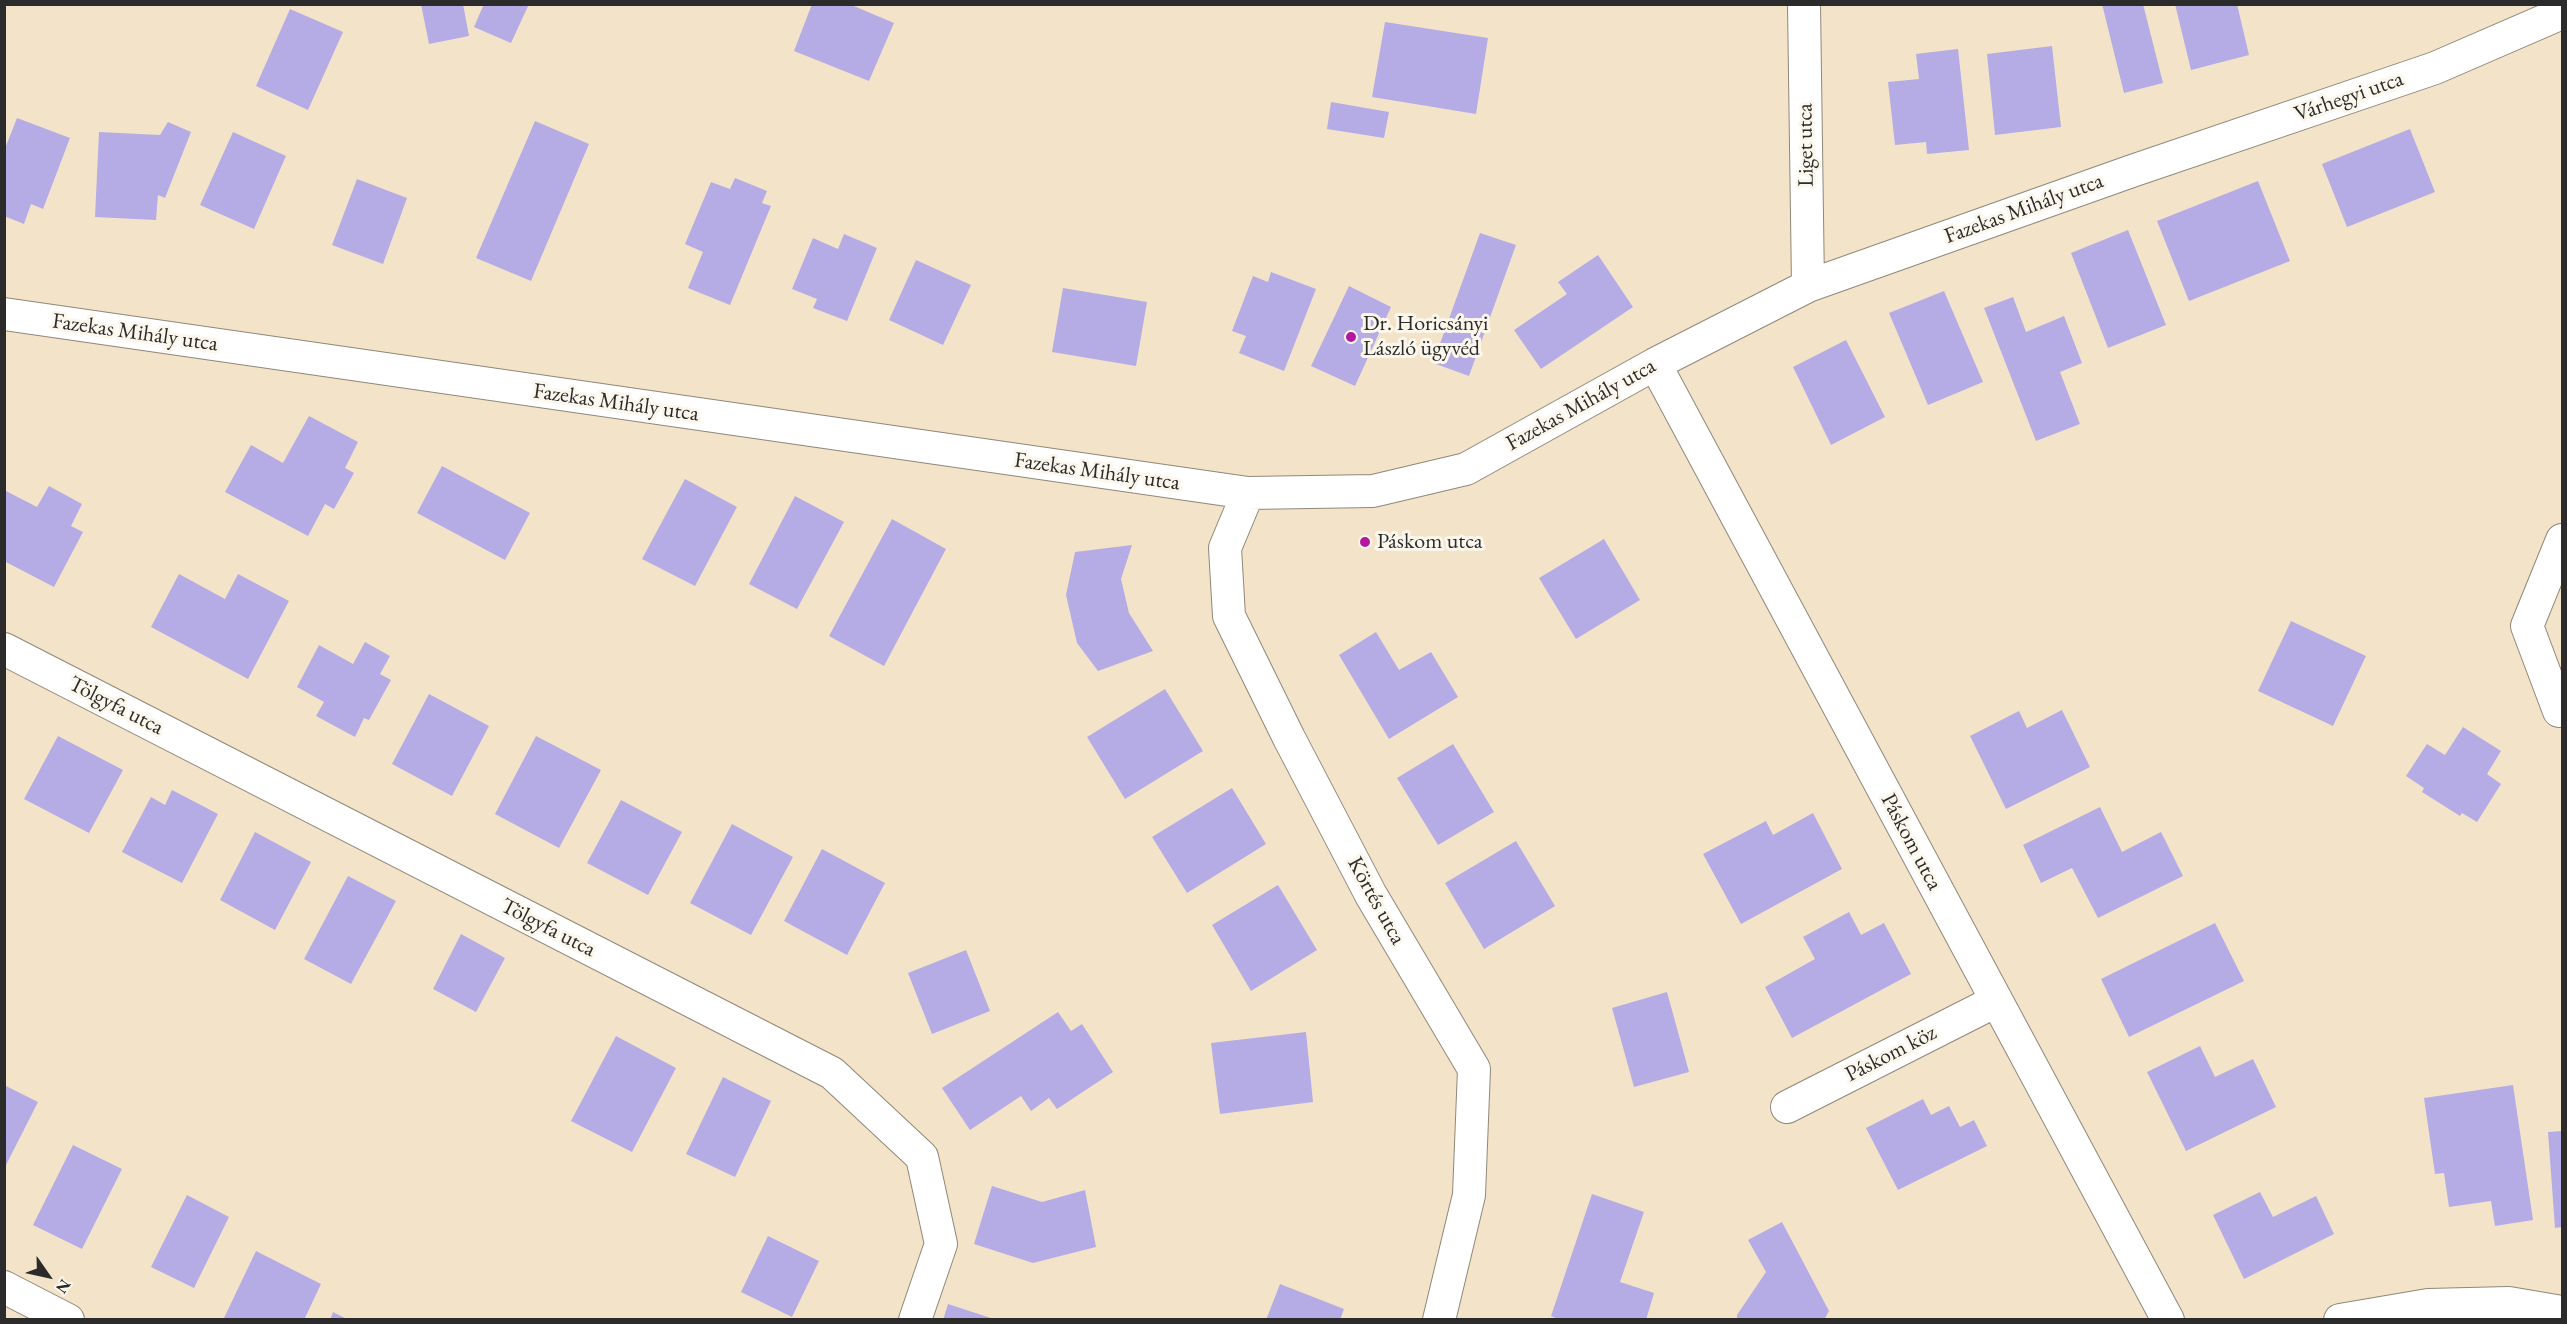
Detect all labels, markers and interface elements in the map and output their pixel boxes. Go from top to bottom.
street label: Várhegyi utca [2291,66,2407,128]
street label: Liget utca [1792,103,1820,187]
street label: Fazekas Mihály utca [1941,168,2107,250]
street label: Fazekas Mihály utca [50,308,220,358]
place label: Dr. Horicsányi László ügyvéd [1363,311,1488,362]
marker: Dr. Horicsányi László ügyvéd [1344,330,1358,344]
street label: Fazekas Mihály utca [1502,353,1660,457]
street label: Fazekas Mihály utca [531,378,701,428]
street label: Fazekas Mihály utca [1012,447,1182,497]
place label: Páskom utca [1377,529,1483,555]
marker: Páskom utca [1358,535,1372,549]
street label: Tölgyfa utca [64,671,168,741]
street label: Páskom utca [1875,789,1947,895]
street label: Körtés utca [1341,853,1411,949]
street label: Tölgyfa utca [496,893,600,963]
street label: Páskom köz [1841,1020,1941,1088]
north arrow [18,1246,78,1306]
text: N [51,1275,76,1298]

